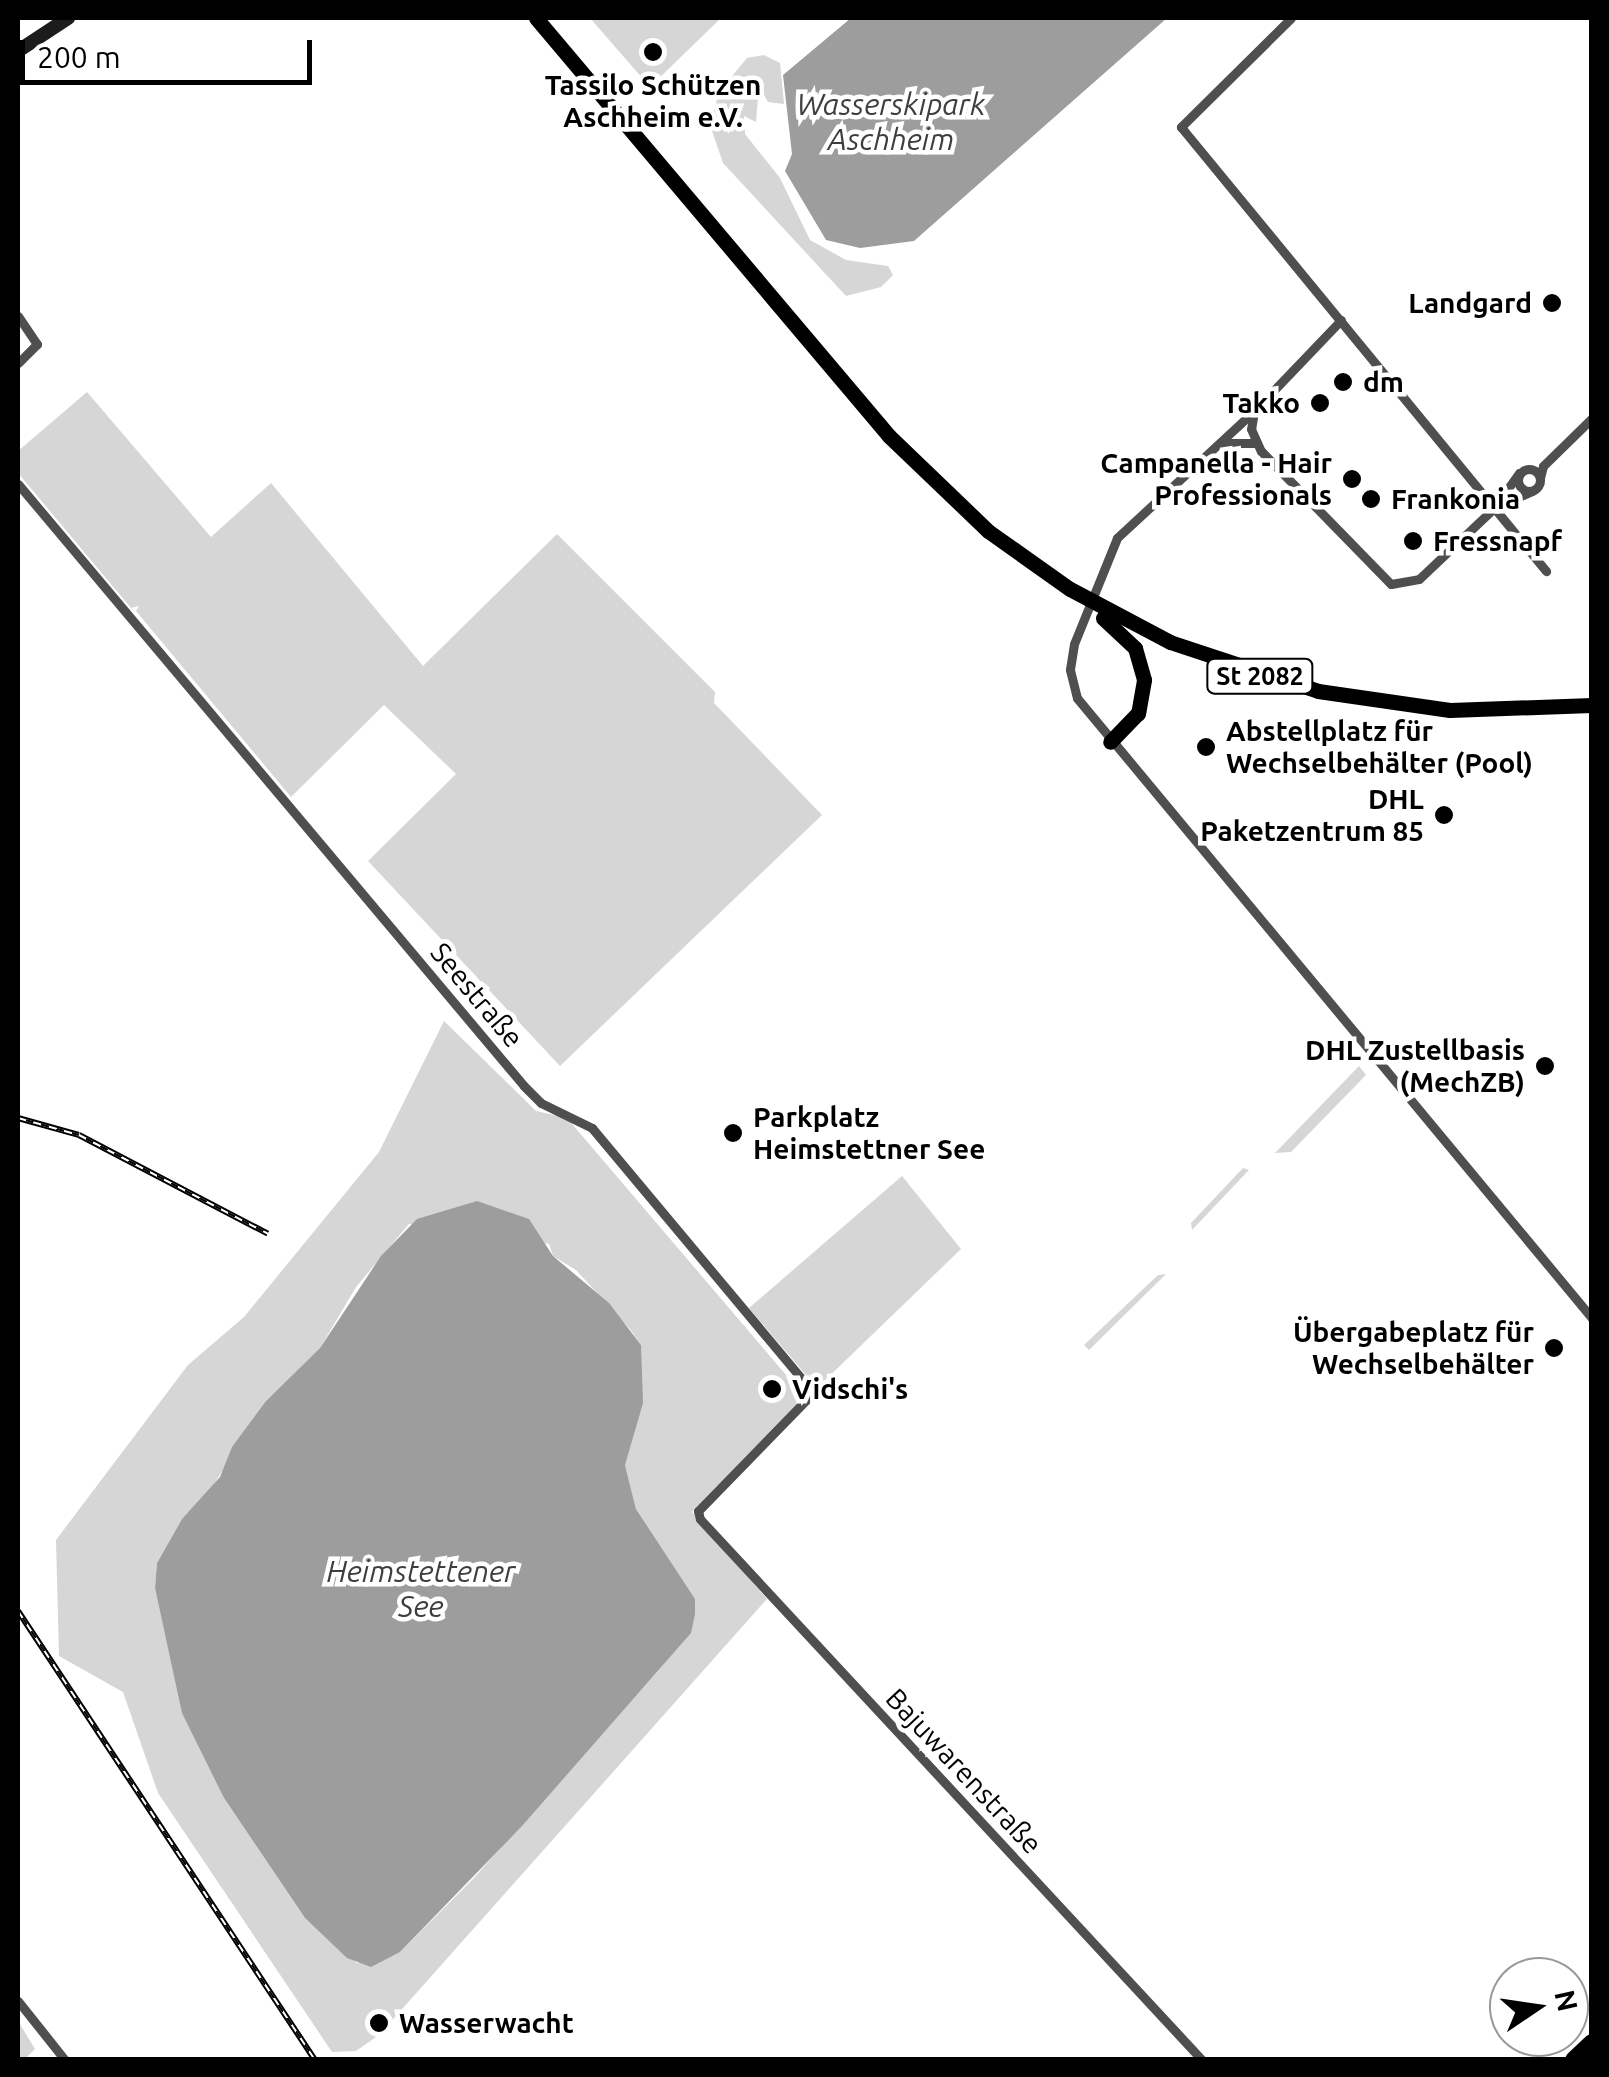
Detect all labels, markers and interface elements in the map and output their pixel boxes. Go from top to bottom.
scale bar [25,20,318,82]
text: 200 m [37,40,121,74]
marker: Tassilo Schützen Aschheim e.V. [642,41,664,63]
place label: Tassilo Schützen Aschheim e.V. [545,68,761,134]
water label: Wasserskipark Aschheim [797,86,985,156]
place label: Landgard [1408,286,1532,320]
marker: Landgard [1541,292,1563,314]
place label: dm [1363,365,1404,399]
marker: dm [1332,371,1354,393]
place label: Takko [1222,386,1300,420]
marker: Takko [1309,392,1331,414]
place label: Campanella - Hair Professionals [1100,446,1332,512]
marker: Campanella - Hair Professionals [1341,468,1363,490]
place label: Frankonia [1391,482,1520,516]
marker: Frankonia [1360,488,1382,510]
place label: Fressnapf [1433,524,1562,558]
marker: Fressnapf [1402,530,1424,552]
road number: St 2082 [1205,656,1315,696]
place label: Abstellplatz für Wechselbehälter (Pool) [1226,714,1533,780]
marker: Abstellplatz für Wechselbehälter (Pool) [1195,736,1217,758]
place label: DHL Paketzentrum 85 [1200,782,1424,848]
marker: DHL Paketzentrum 85 [1433,804,1455,826]
street label: Seestraße [424,936,530,1054]
place label: DHL Zustellbasis (MechZB) [1305,1033,1525,1099]
marker: DHL Zustellbasis (MechZB) [1534,1055,1556,1077]
place label: Parkplatz Heimstettner See [753,1100,985,1166]
marker: Parkplatz Heimstettner See [722,1122,744,1144]
place label: Übergabeplatz für Wechselbehälter [1293,1315,1534,1381]
marker: Übergabeplatz für Wechselbehälter [1543,1337,1565,1359]
place label: Vidschi's [792,1372,908,1406]
marker: Vidschi's [761,1378,783,1400]
water label: Heimstettener See [326,1553,516,1624]
street label: Bajuwarenstraße [879,1681,1049,1861]
north arrow [1489,1957,1589,2057]
text: N [1549,1987,1584,2014]
place label: Wasserwacht [399,2006,574,2040]
marker: Wasserwacht [368,2012,390,2034]

